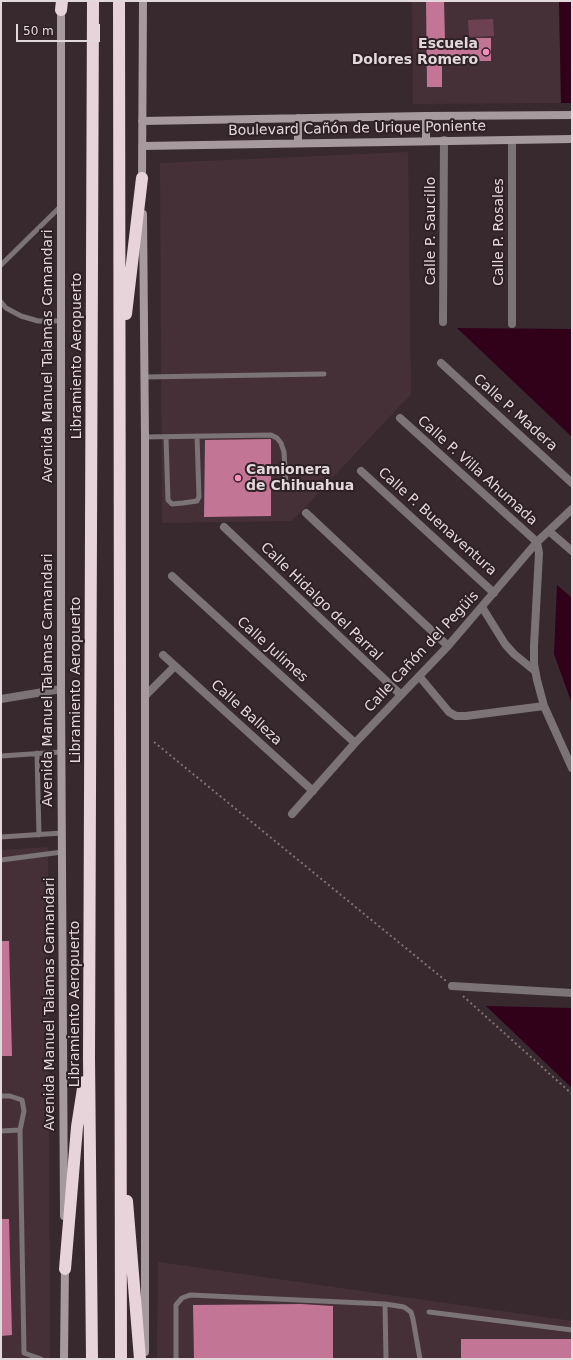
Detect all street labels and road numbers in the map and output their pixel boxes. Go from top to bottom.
street label: Boulevard Cañón de Urique Poniente [228,118,486,140]
street label: Calle P. Saucillo [423,177,439,285]
street label: Calle P. Rosales [491,178,507,286]
street label: Avenida Manuel Talamas Camandari [40,229,56,483]
street label: Libramiento Aeropuerto [69,273,85,439]
street label: Calle P. Madera [470,371,560,455]
street label: Calle P. Villa Ahumada [414,413,540,529]
street label: Calle P. Buenaventura [374,464,500,580]
street label: Calle Hidalgo del Parral [257,539,385,665]
street label: Avenida Manuel Talamas Camandari [40,553,56,807]
street label: Calle Cañón del Pegüis [361,588,483,716]
street label: Libramiento Aeropuerto [68,597,84,763]
street label: Calle Julimes [233,614,311,686]
street label: Calle Balleza [207,677,285,749]
street label: Avenida Manuel Talamas Camandari [42,877,58,1131]
street label: Libramiento Aeropuerto [67,921,83,1087]

